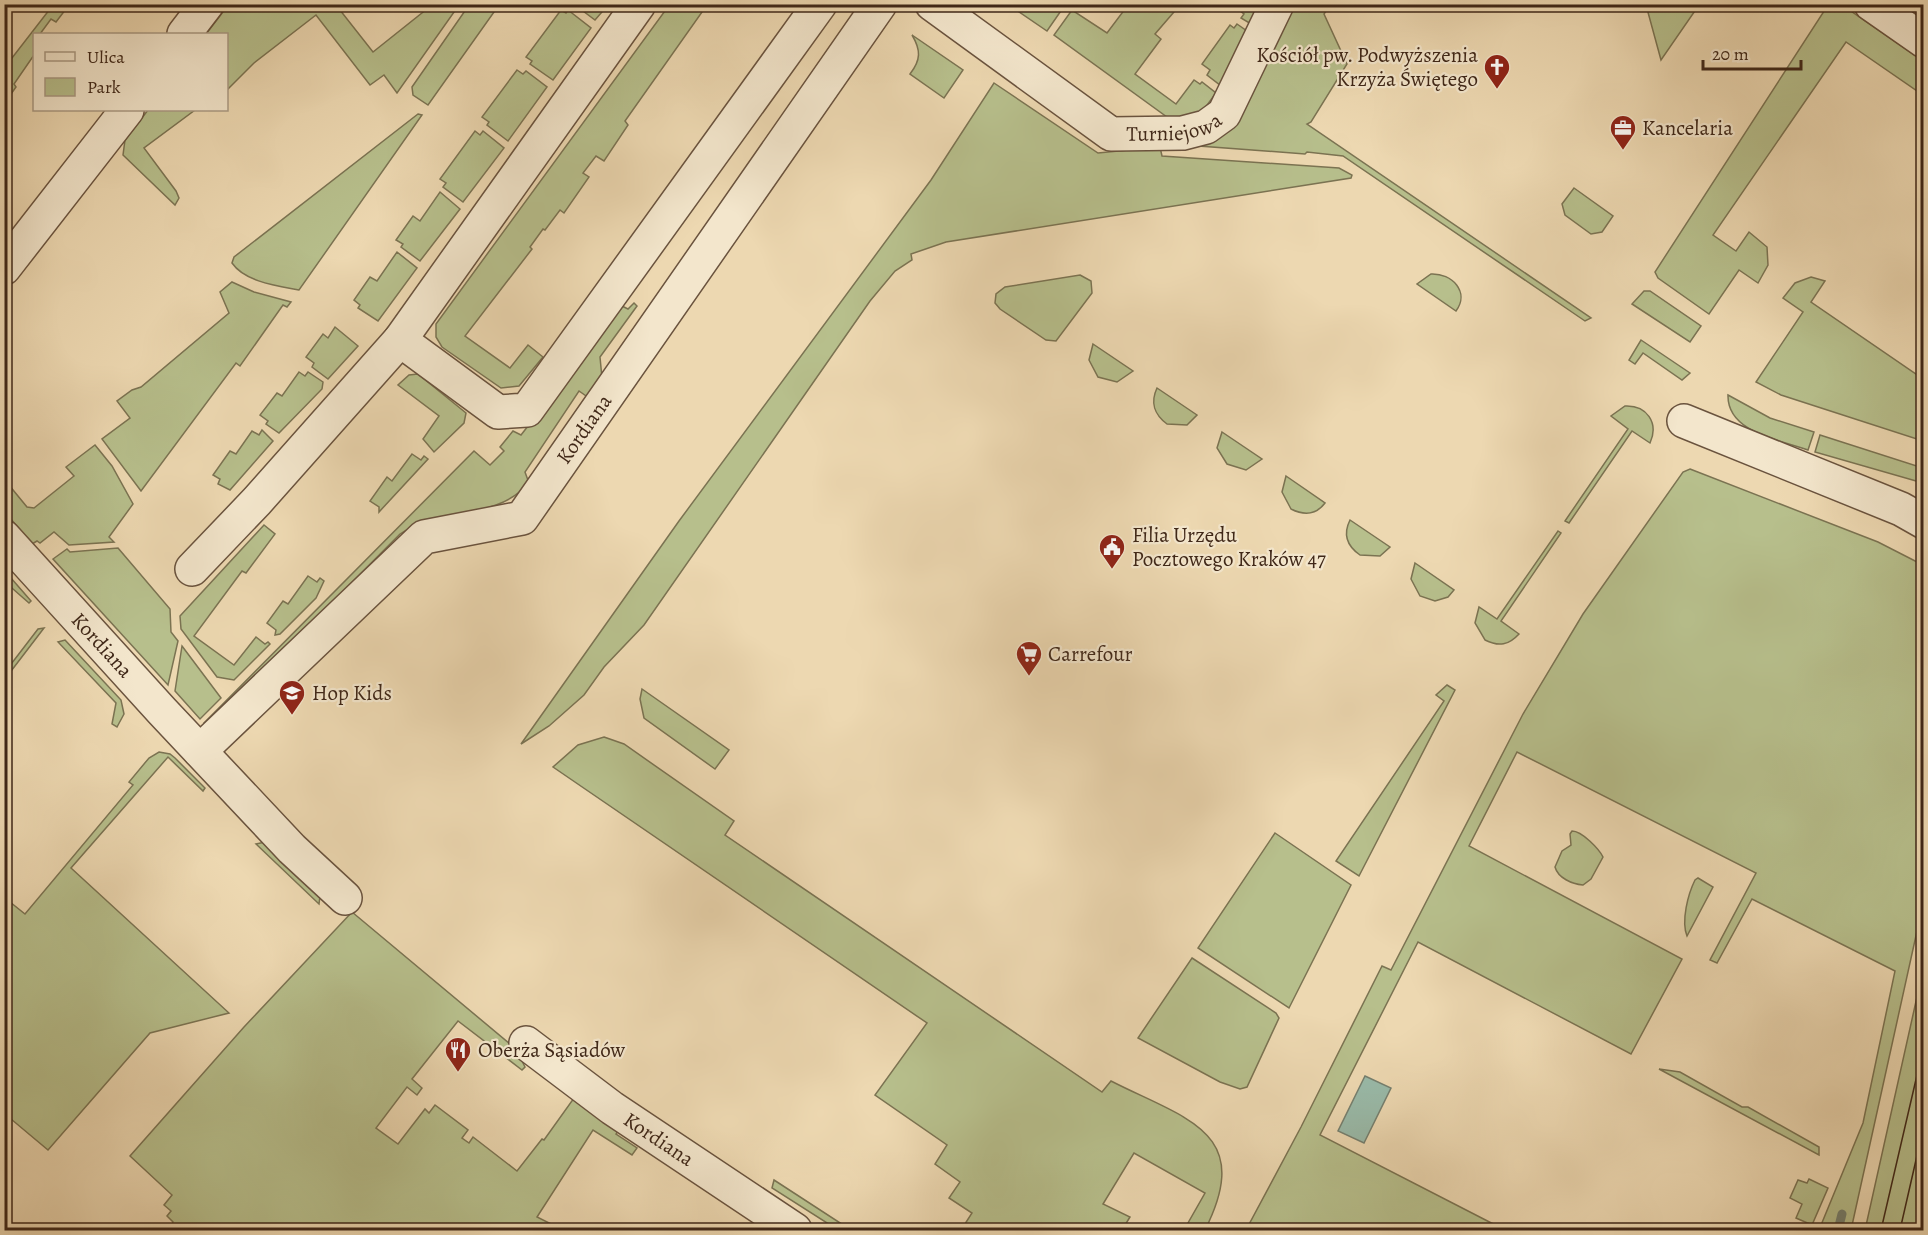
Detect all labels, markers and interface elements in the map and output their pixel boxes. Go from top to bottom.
legend [33,33,228,111]
scale bar [1703,33,1800,71]
place label: Kościół pw. Podwyższenia Krzyża Świętego [1256,41,1478,93]
text: 20 m [1712,42,1749,66]
text: Ulica [87,45,125,69]
church icon: Kościół pw. Podwyższenia Krzyża Świętego [1482,52,1512,90]
text: Park [87,75,121,99]
street label: Turniejowa [1126,106,1228,148]
office icon: Kancelaria [1608,113,1638,151]
place label: Kancelaria [1642,114,1733,142]
street label: Kordiana [550,388,618,470]
place label: Filia Urzędu Pocztowego Kraków 47 [1132,521,1326,573]
public building icon: Filia Urzędu Pocztowego Kraków 47 [1097,532,1127,570]
street label: Kordiana [65,606,139,684]
supermarket icon: Carrefour [1014,639,1044,677]
place label: Carrefour [1048,640,1133,668]
school or university icon: Hop Kids [277,678,307,716]
place label: Hop Kids [312,679,392,707]
restaurant icon: Oberża Sąsiadów [443,1035,473,1073]
place label: Oberża Sąsiadów [478,1036,625,1064]
street label: Kordiana [618,1106,700,1173]

